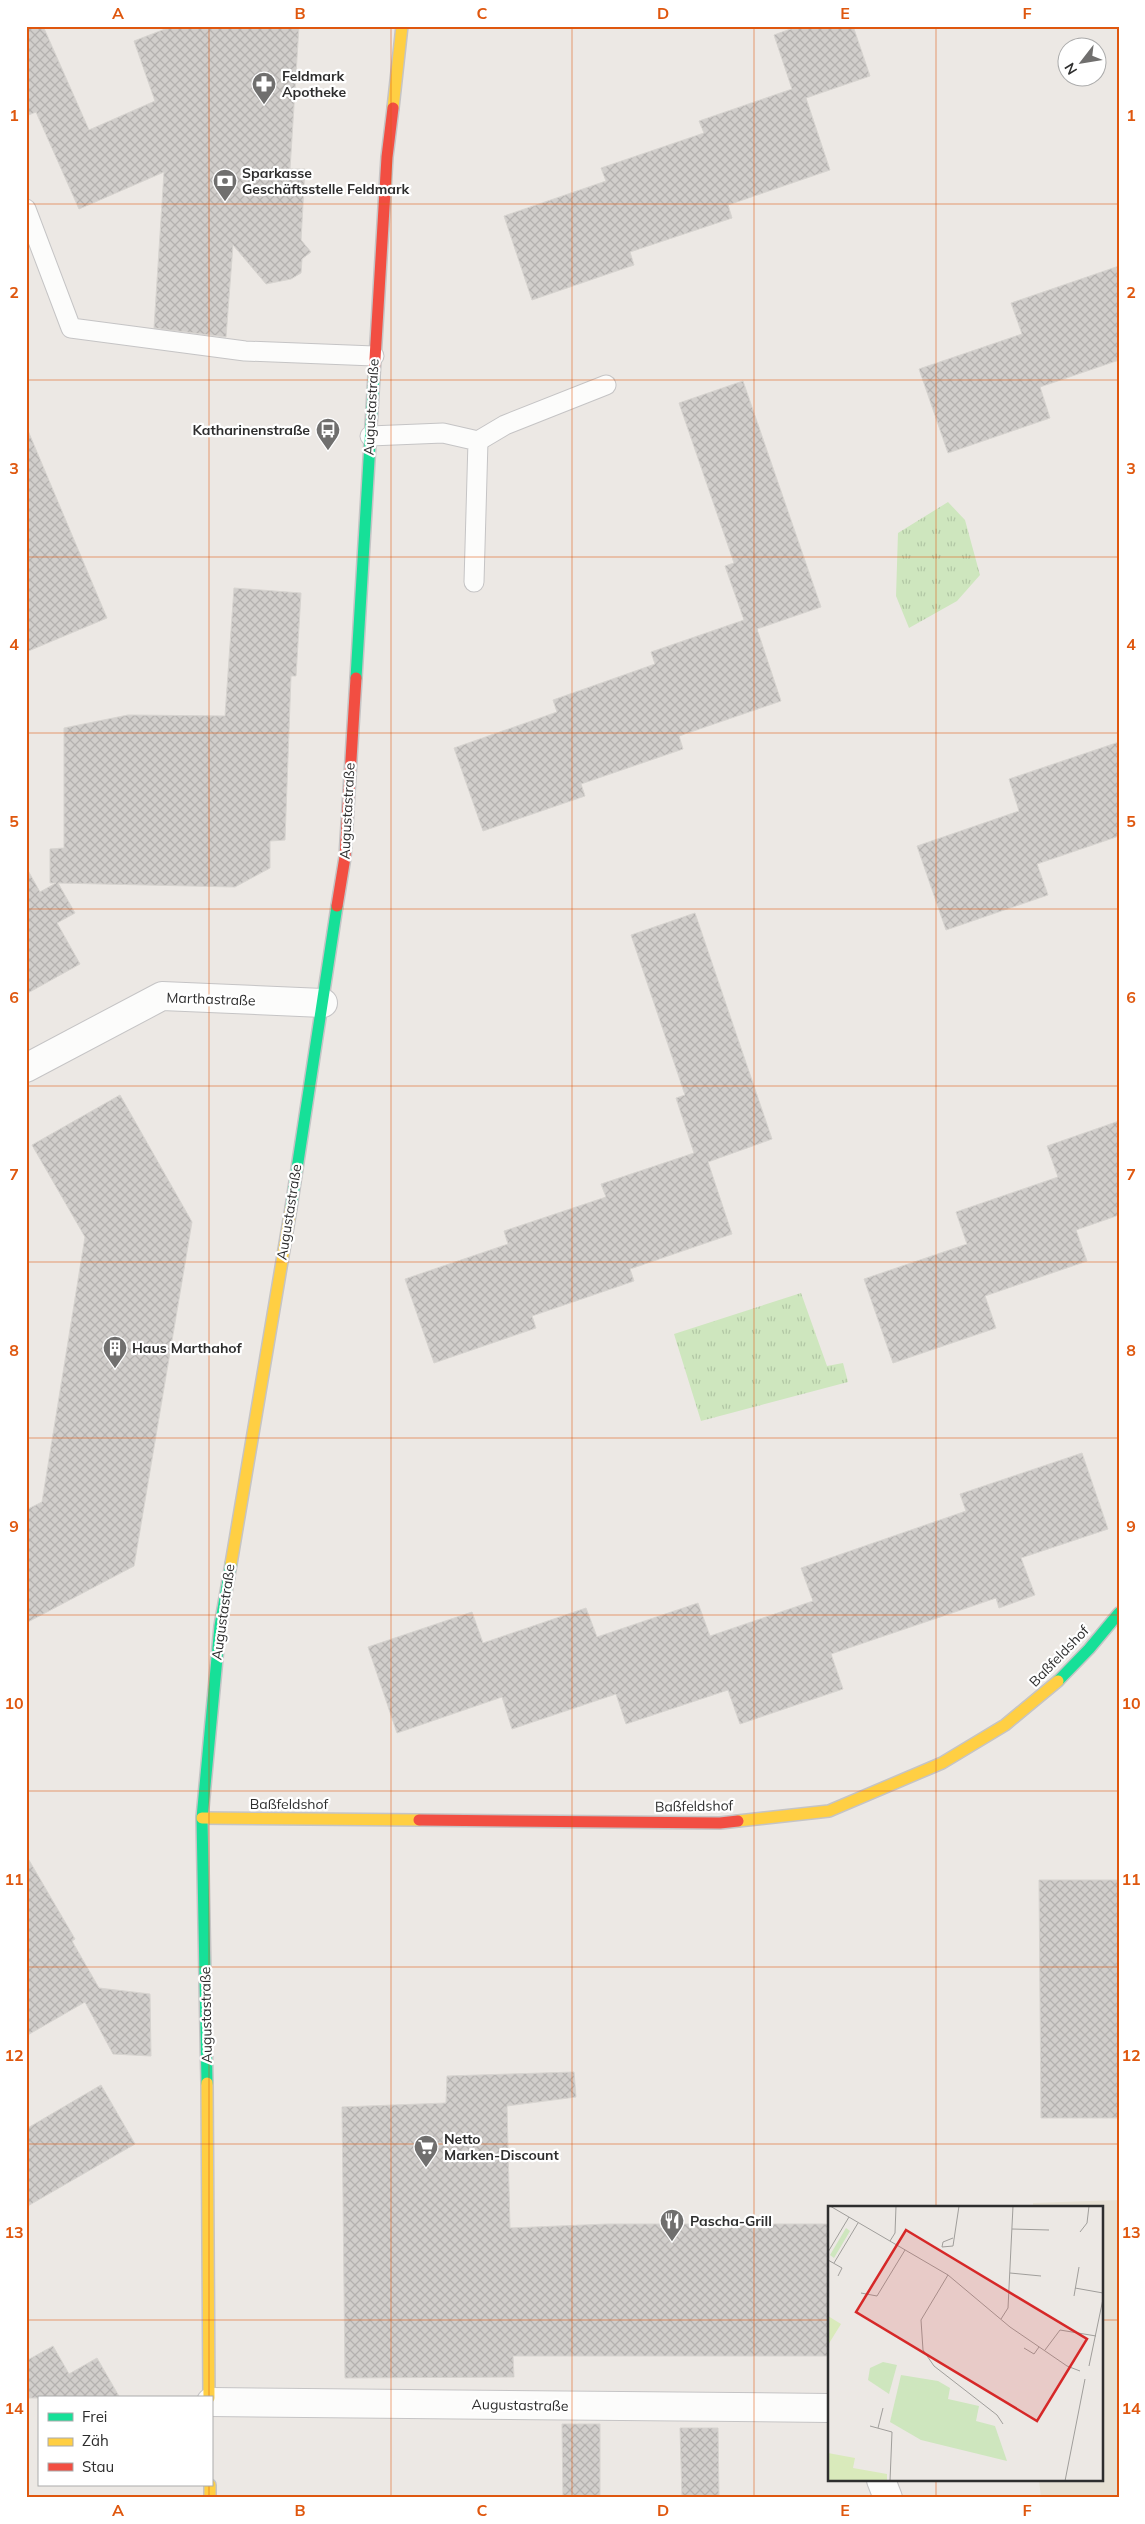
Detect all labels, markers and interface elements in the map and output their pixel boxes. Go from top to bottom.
text: A [112,3,124,23]
text: B [294,3,306,23]
text: C [477,3,488,23]
text: D [657,3,669,23]
text: E [840,3,850,23]
text: F [1022,3,1032,23]
north arrow [1058,38,1108,88]
text: N [1060,60,1081,78]
place label: Feldmark Apotheke [282,67,346,101]
pharmacy icon: Feldmark Apotheke [251,71,277,105]
text: 1 [9,105,19,125]
text: 1 [1126,105,1136,125]
place label: Sparkasse Geschäftsstelle Feldmark [242,164,410,198]
bank icon: Sparkasse Geschäftsstelle Feldmark [212,168,238,202]
text: 2 [9,282,19,302]
text: 2 [1126,282,1136,302]
street label: Augustastraße [359,358,383,456]
bus stop icon: Katharinenstraße [315,417,341,451]
place label: Katharinenstraße [192,421,310,439]
text: 3 [9,458,19,478]
text: 3 [1126,458,1136,478]
text: 4 [9,634,19,654]
text: 4 [1126,634,1136,654]
street label: Augustastraße [335,762,359,860]
text: 5 [9,811,19,831]
text: 5 [1126,811,1136,831]
text: 6 [9,987,19,1007]
text: 6 [1126,987,1136,1007]
street label: Marthastraße [166,988,256,1010]
street label: Augustastraße [273,1163,305,1261]
text: 7 [9,1164,19,1184]
text: 7 [1126,1164,1136,1184]
building icon: Haus Marthahof [102,1335,128,1369]
place label: Haus Marthahof [132,1339,243,1357]
text: 8 [9,1340,19,1360]
text: 8 [1126,1340,1136,1360]
text: 9 [9,1516,19,1536]
text: 9 [1126,1516,1136,1536]
street label: Augustastraße [207,1563,239,1661]
street label: Baßfeldshof [1025,1621,1093,1690]
text: 10 [4,1693,24,1713]
text: 10 [1121,1693,1141,1713]
street label: Baßfeldshof [250,1795,328,1813]
street label: Baßfeldshof [655,1796,734,1816]
text: 11 [4,1869,24,1889]
text: 11 [1121,1869,1141,1889]
street label: Augustastraße [196,1966,216,2064]
text: 12 [4,2045,24,2065]
text: 12 [1121,2045,1141,2065]
place label: Netto Marken-Discount [444,2130,560,2164]
supermarket icon: Netto Marken-Discount [413,2134,439,2168]
inset map [828,2206,1102,2482]
restaurant icon: Pascha-Grill [659,2208,685,2242]
place label: Pascha-Grill [690,2212,772,2230]
text: 13 [4,2222,24,2242]
text: 13 [1121,2222,1141,2242]
street label: Augustastraße [471,2395,569,2415]
legend [38,2396,212,2486]
text: 14 [4,2398,24,2418]
text: 14 [1121,2398,1141,2418]
text: Frei [82,2407,107,2426]
text: Zäh [82,2431,109,2450]
text: Stau [82,2457,114,2476]
text: A [112,2500,124,2520]
text: B [294,2500,306,2520]
text: C [477,2500,488,2520]
text: D [657,2500,669,2520]
text: E [840,2500,850,2520]
text: F [1022,2500,1032,2520]

